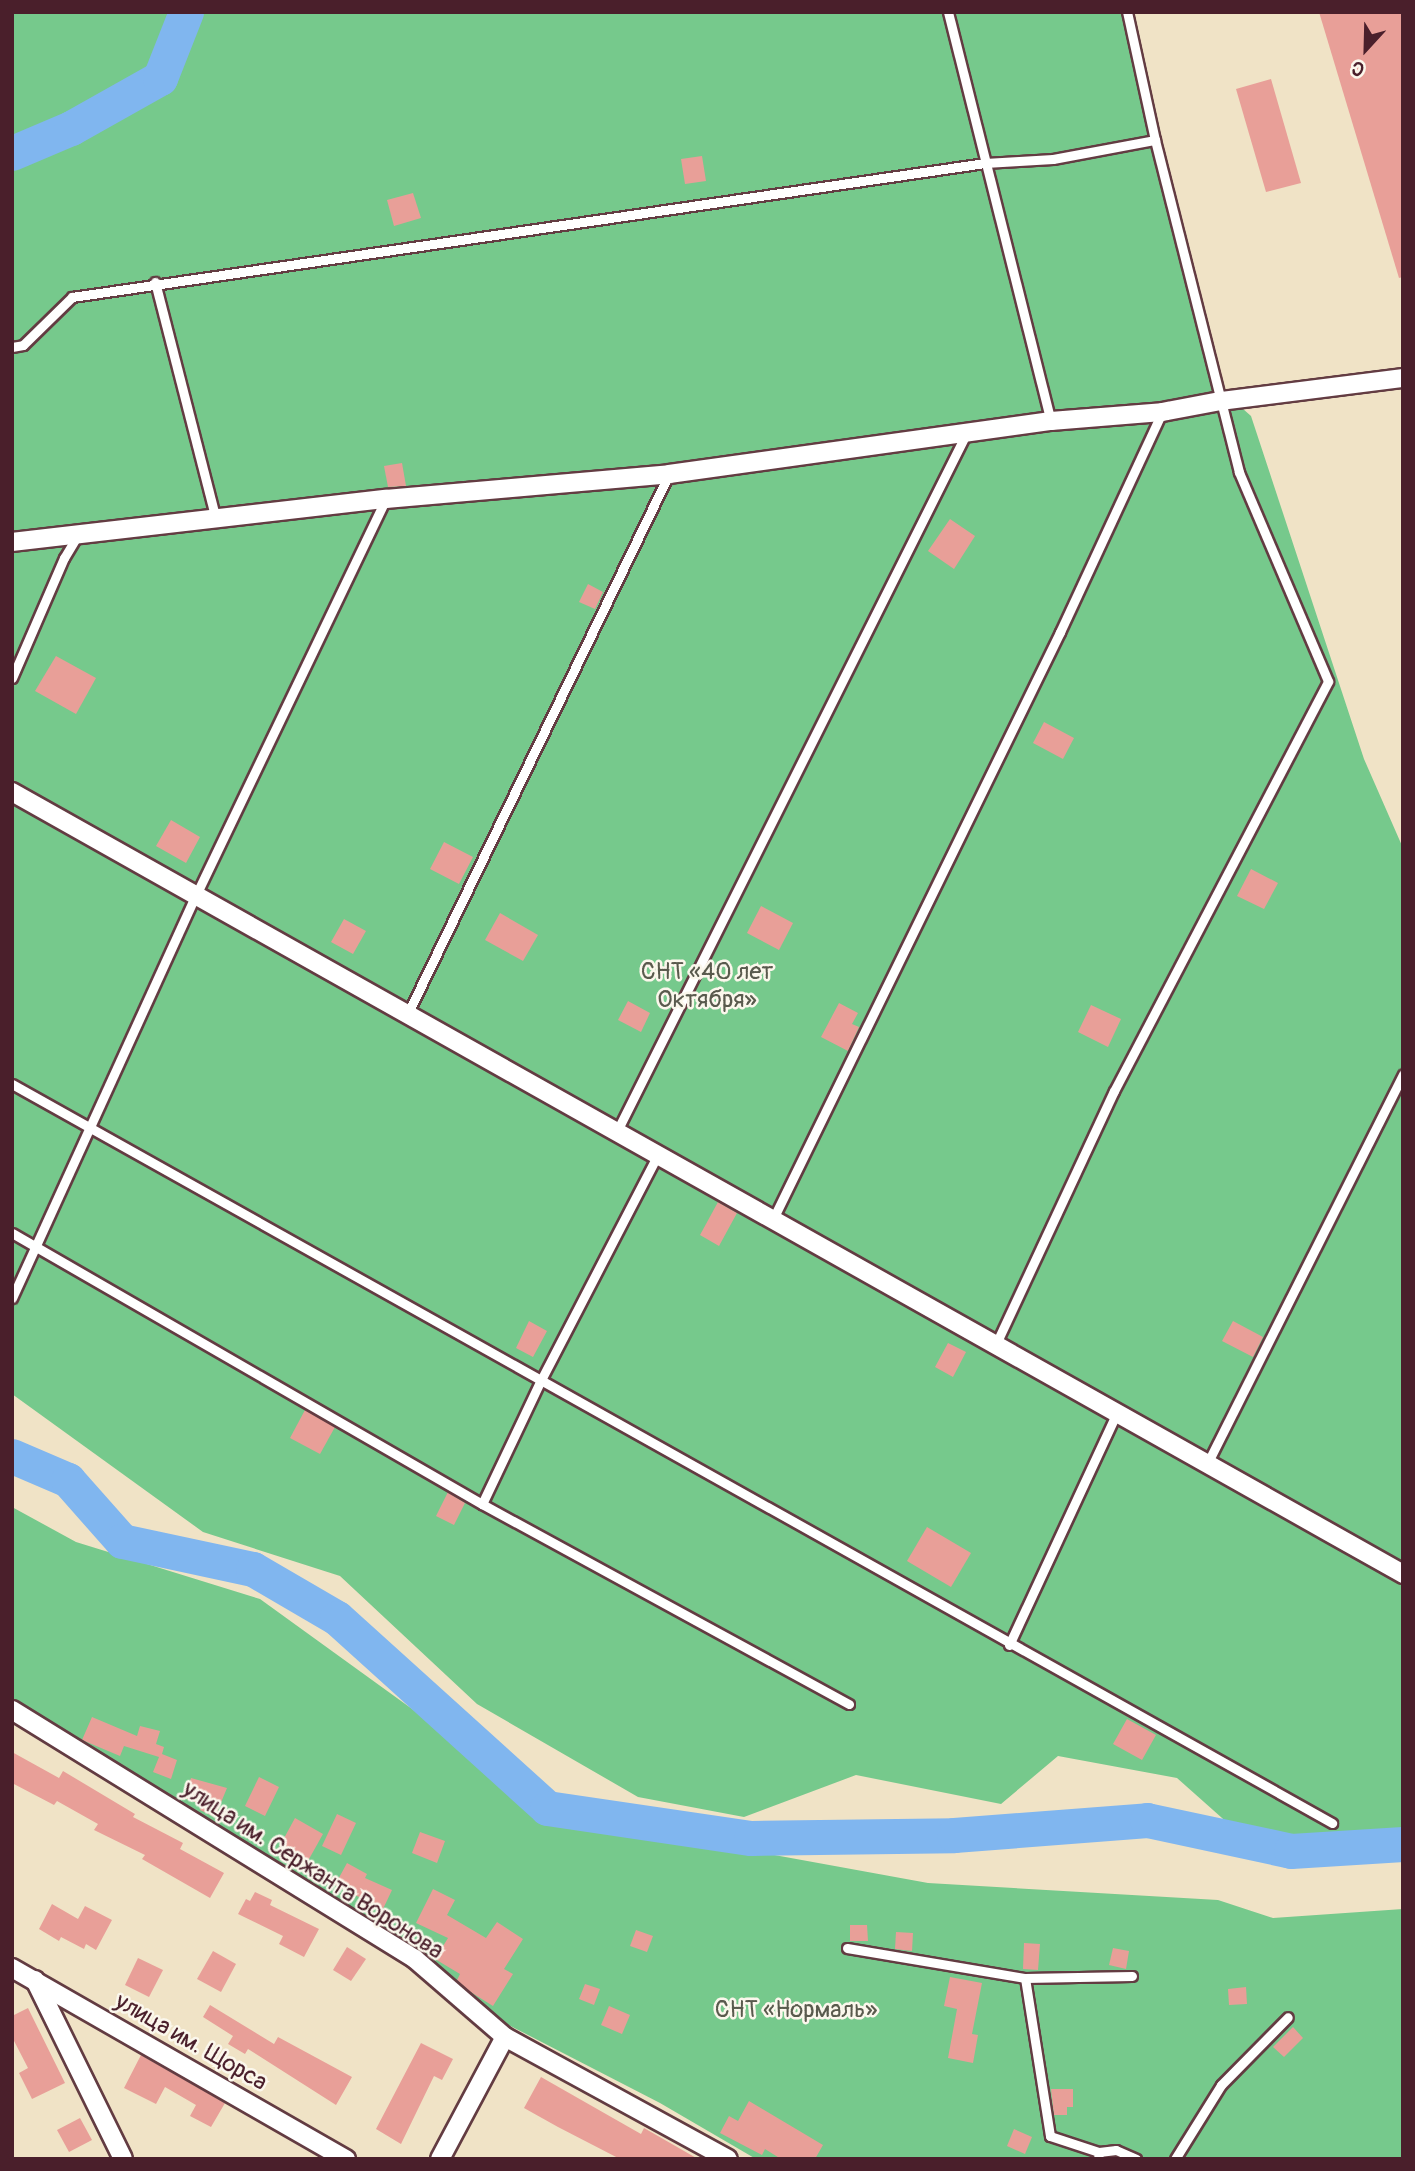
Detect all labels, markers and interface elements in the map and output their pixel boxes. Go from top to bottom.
north arrow [1331,14,1401,84]
text: С [1348,55,1368,82]
park label: СНТ «40 лет Октября» [641,958,773,1014]
street label: улица им. Сержанта Воронова [177,1775,449,1965]
street label: улица им. Щорса [110,1987,272,2097]
park label: СНТ «Нормаль» [715,1996,877,2024]

